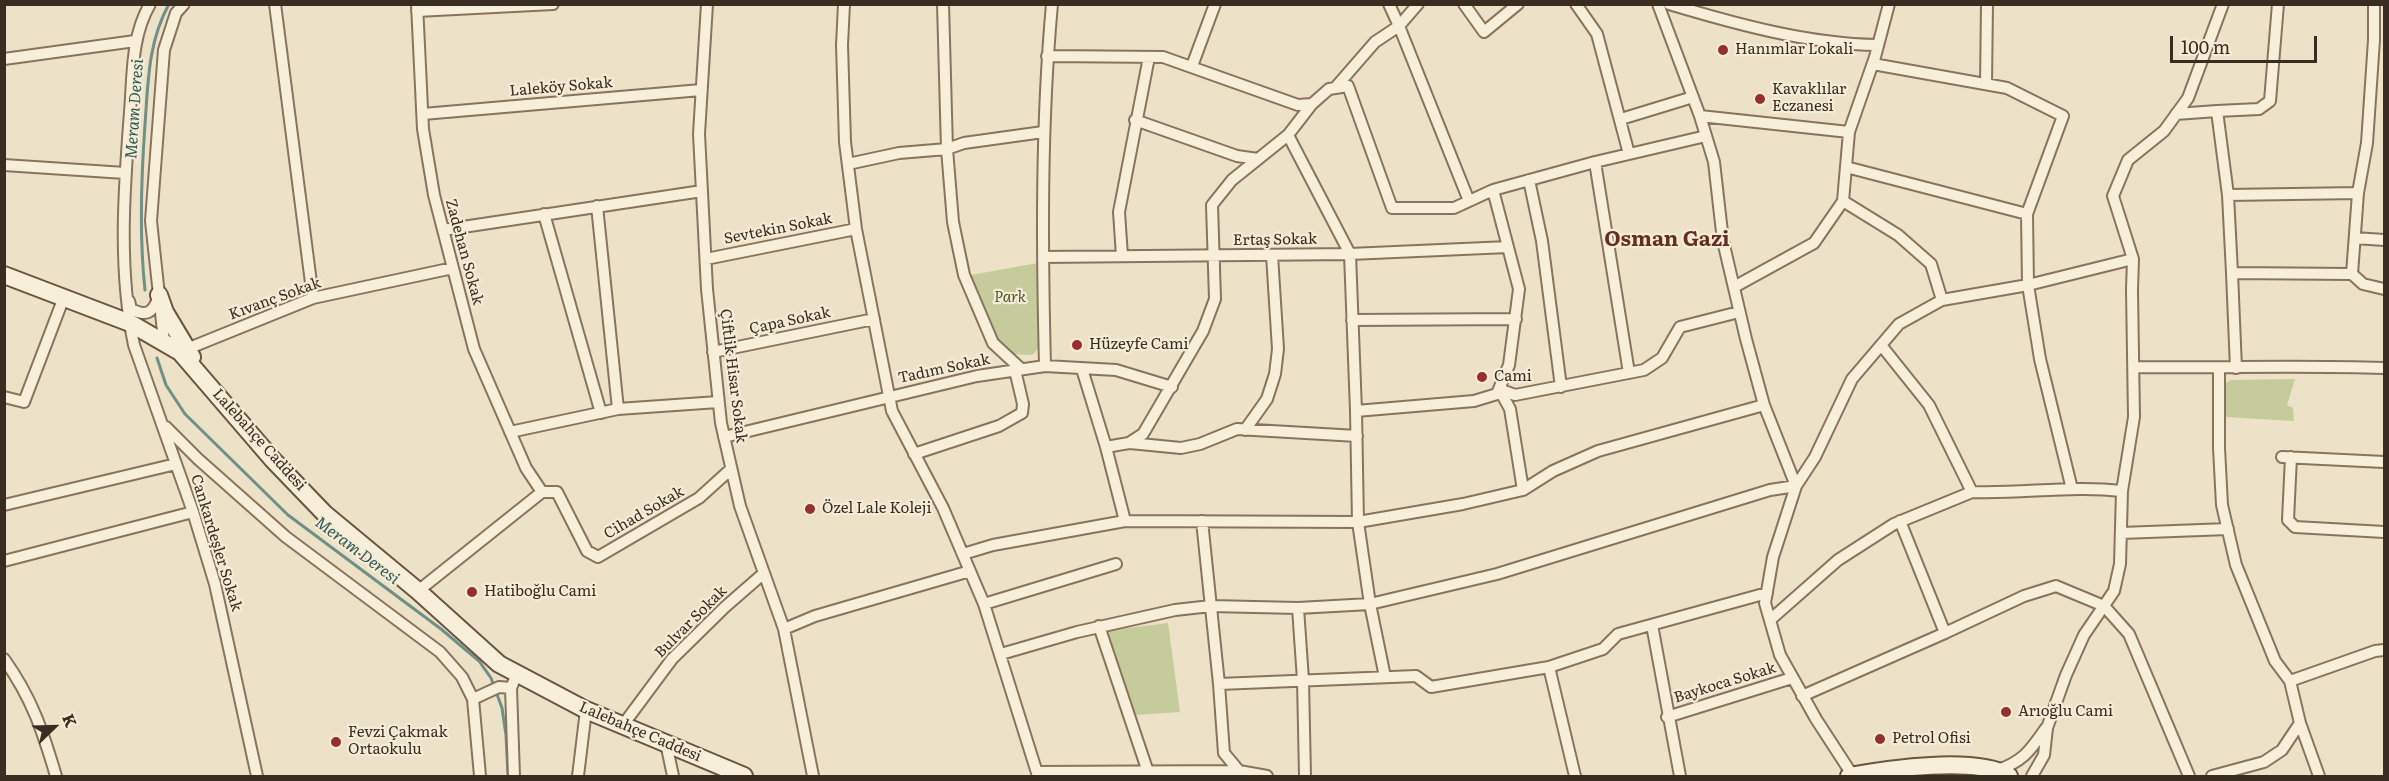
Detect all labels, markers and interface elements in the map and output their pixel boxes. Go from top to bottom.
scale bar [2173,24,2320,62]
text: 100 m [2181,33,2230,60]
place label: Hanımlar Lokali [1735,41,1853,59]
marker: Hanımlar Lokali [1716,43,1730,57]
water label: Meram Deresi [122,58,148,160]
street label: Laleköy Sokak [509,74,613,100]
place label: Kavaklılar Eczanesi [1772,81,1846,116]
marker: Kavaklılar Eczanesi [1753,92,1767,106]
street label: Zadehan Sokak [441,197,487,307]
street label: Sevtekin Sokak [722,210,834,248]
district label: Osman Gazi [1604,227,1730,253]
street label: Ertaş Sokak [1233,230,1317,250]
street label: Kıvanç Sokak [227,274,323,324]
park label: Park [994,289,1026,307]
street label: Çapa Sokak [748,304,832,338]
street label: Çiftlik Hisar Sokak [716,308,750,444]
place label: Hüzeyfe Cami [1089,336,1189,354]
marker: Hüzeyfe Cami [1070,338,1084,352]
street label: Tadım Sokak [896,350,992,388]
place label: Cami [1494,368,1532,386]
marker: Cami [1475,370,1489,384]
street label: Lalebahçe Caddesi [209,385,309,495]
street label: Cankardeşler Sokak [187,472,245,614]
street label: Cihad Sokak [601,483,687,543]
place label: Özel Lale Koleji [822,500,931,518]
marker: Özel Lale Koleji [803,502,817,516]
water label: Meram Deresi [311,513,403,589]
street label: Bulvar Sokak [651,582,731,662]
place label: Hatiboğlu Cami [484,583,596,601]
marker: Hatiboğlu Cami [465,585,479,599]
street label: Baykoca Sokak [1672,659,1778,707]
north arrow [24,697,84,757]
street label: Lalebahçe Caddesi [576,698,704,766]
place label: Arıoğlu Cami [2018,703,2113,721]
marker: Arıoğlu Cami [1999,705,2013,719]
text: K [57,709,84,730]
place label: Fevzi Çakmak Ortaokulu [348,724,448,759]
place label: Petrol Ofisi [1892,730,1971,748]
marker: Petrol Ofisi [1873,732,1887,746]
marker: Fevzi Çakmak Ortaokulu [329,735,343,749]

